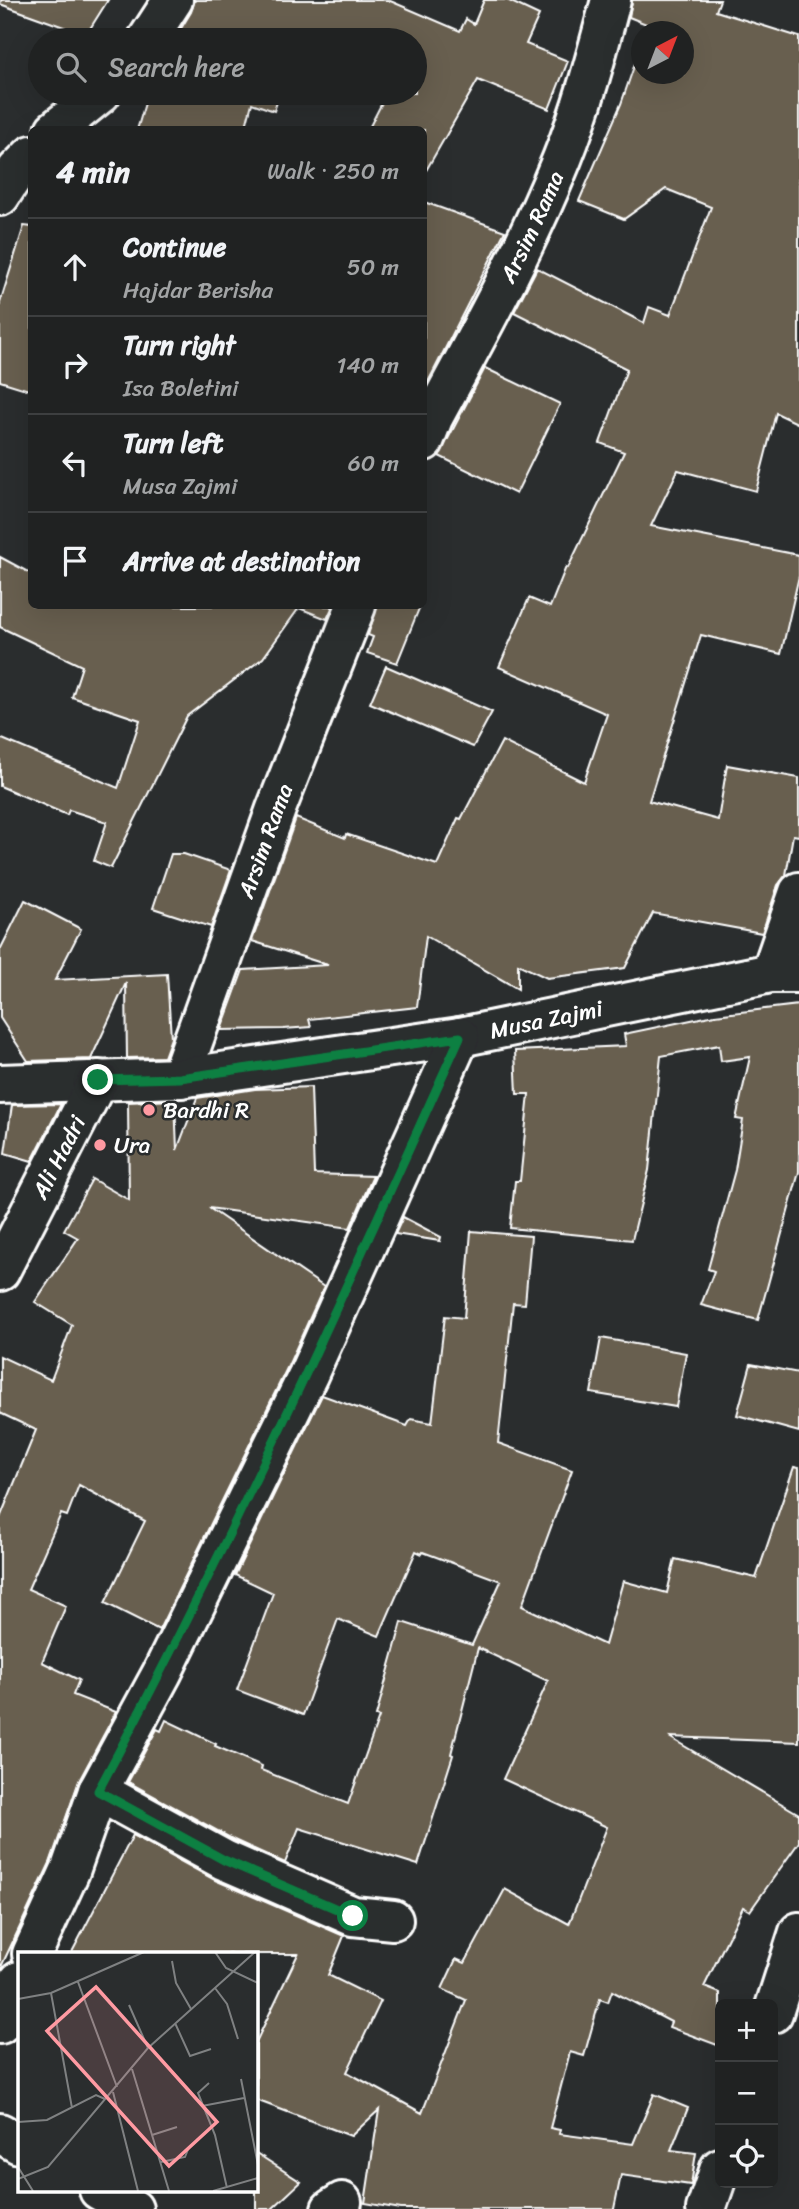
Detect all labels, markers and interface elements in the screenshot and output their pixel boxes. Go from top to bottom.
north arrow [631,21,694,84]
search box [28,28,427,105]
text: Search here [108,44,245,90]
icon: search [52,48,90,86]
text: 4 min [56,145,130,199]
text: Walk · 250 m [267,151,399,192]
street label: Arsim Rama [488,164,576,291]
text: Continue [123,224,226,270]
text: 50 m [347,247,399,288]
icon: ahead [56,248,94,286]
text: Hajdar Berisha [123,270,273,311]
text: Turn right [123,322,236,368]
text: 140 m [337,345,399,386]
icon: right [56,346,94,384]
text: Isa Boletini [123,368,238,409]
text: Turn left [123,420,223,466]
text: 60 m [348,443,399,484]
icon: left [56,444,94,482]
text: Musa Zajmi [123,466,237,507]
text: Arrive at destination [123,538,360,584]
icon: arrive [56,542,94,580]
street label: Arsim Rama [225,777,305,905]
street label: Musa Zajmi [486,988,607,1051]
route end [82,1064,113,1095]
place label: Bardhi R [163,1090,249,1131]
marker: Bardhi R [141,1102,157,1118]
street label: Ali Hadri [20,1107,98,1208]
place label: Ura [114,1125,150,1166]
marker: Ura [92,1137,108,1153]
route start [337,1900,368,1931]
inset map [18,1952,257,2192]
map controls [715,1999,778,2188]
button: + [715,1999,778,2062]
button: − [715,2062,778,2125]
button: locate [715,2125,778,2188]

